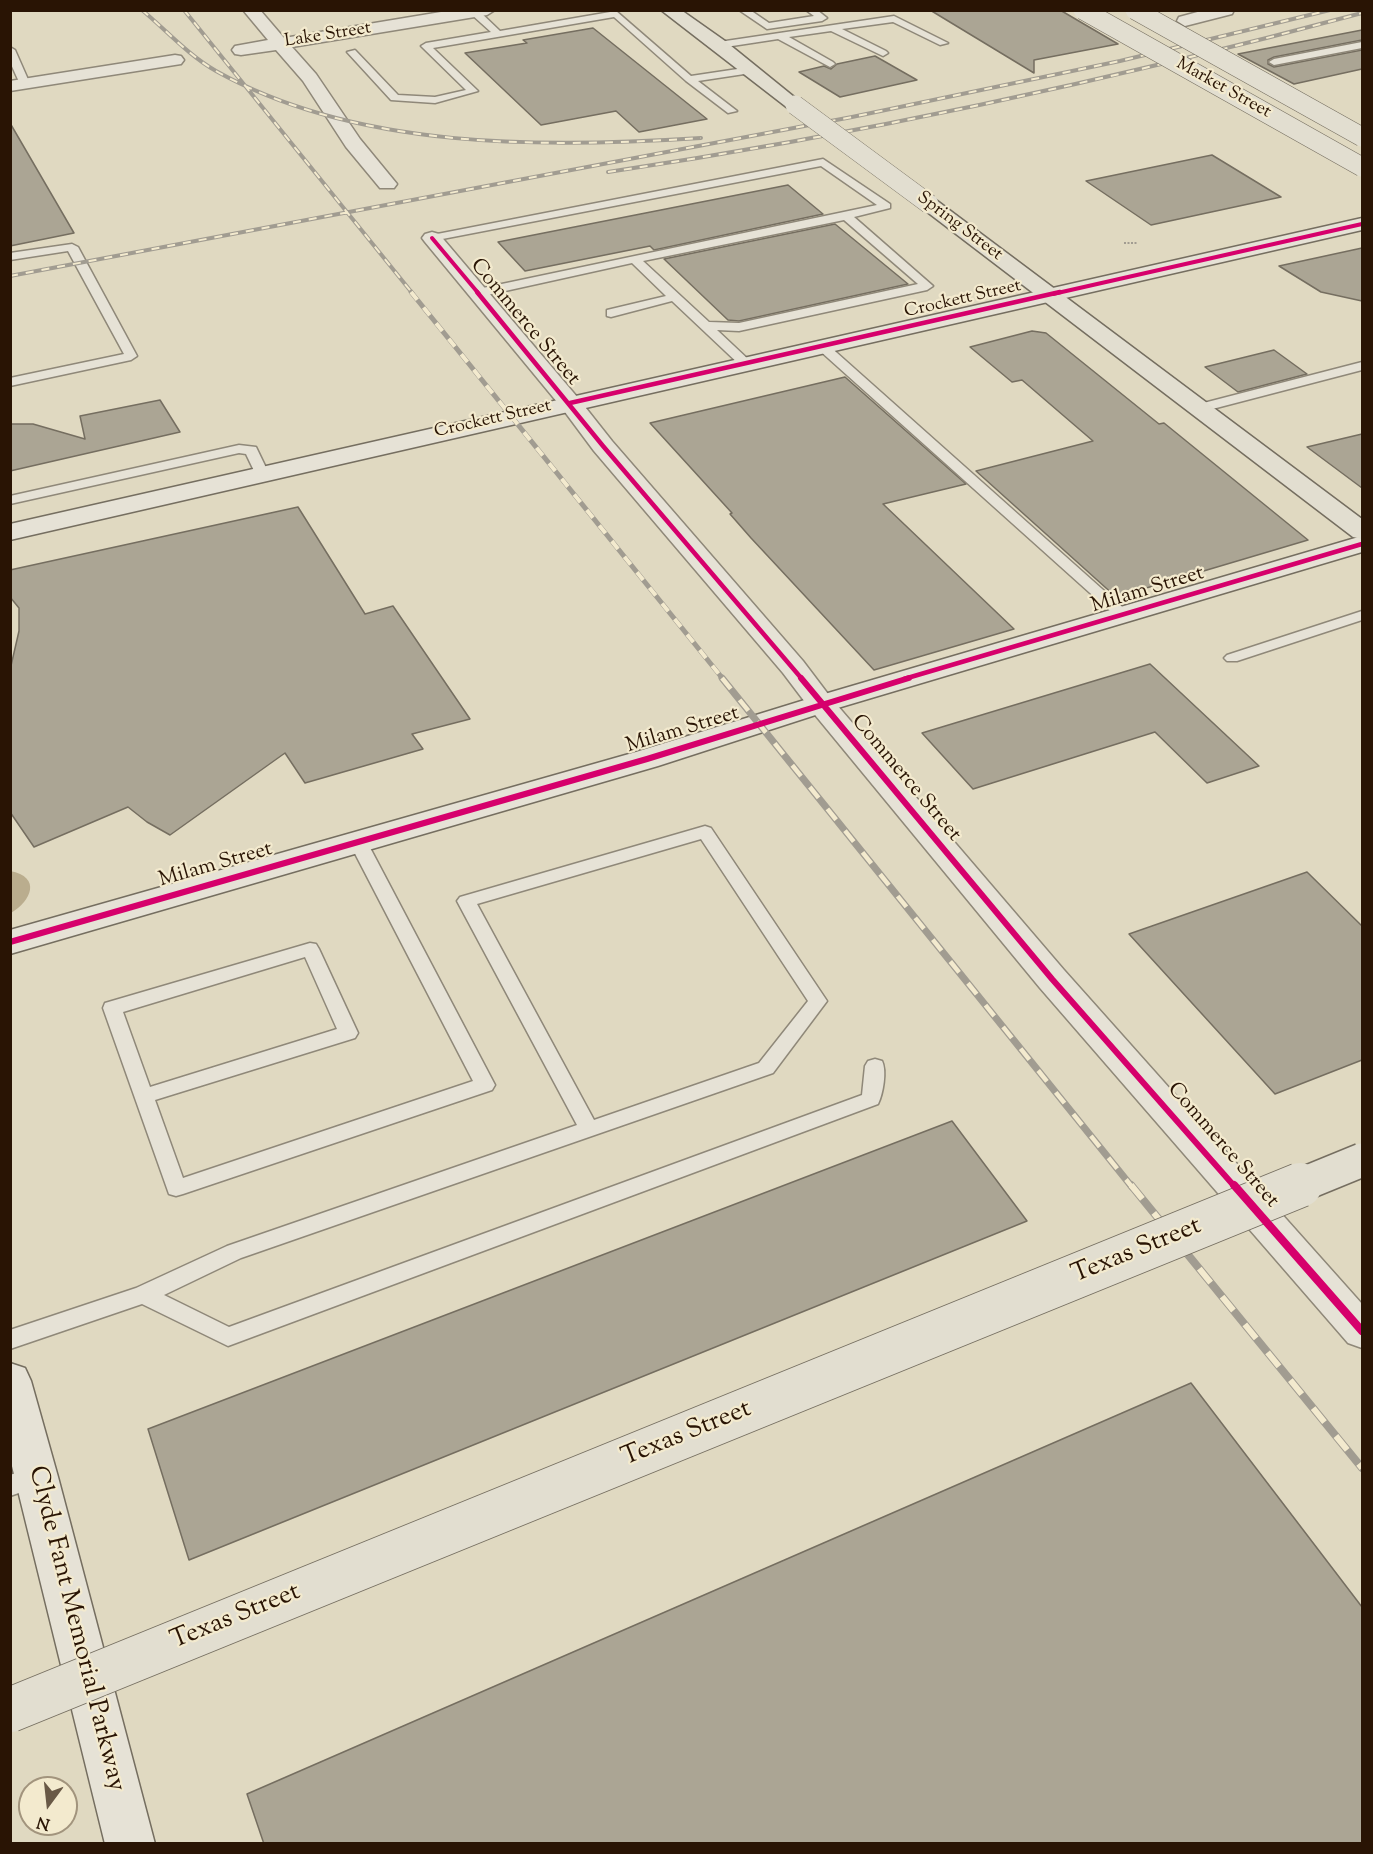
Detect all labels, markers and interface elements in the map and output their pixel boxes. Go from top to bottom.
street label: Lake Street [283,19,373,53]
street label: Market Street [1172,54,1274,124]
street label: Spring Street [912,188,1006,266]
street label: Commerce Street [464,254,584,392]
street label: Crockett Street [902,276,1024,324]
street label: Crockett Street [432,396,554,444]
street label: Milam Street [1088,562,1208,620]
street label: Milam Street [623,702,743,760]
street label: Commerce Street [845,710,965,848]
street label: Milam Street [156,838,276,894]
street label: Commerce Street [1161,1078,1283,1214]
street label: Texas Street [1068,1212,1206,1292]
street label: Texas Street [618,1395,756,1475]
street label: Clyde Fant Memorial Parkway [19,1463,131,1795]
street label: Texas Street [167,1578,305,1658]
north arrow [18,1776,78,1836]
text: N [35,1809,53,1835]

